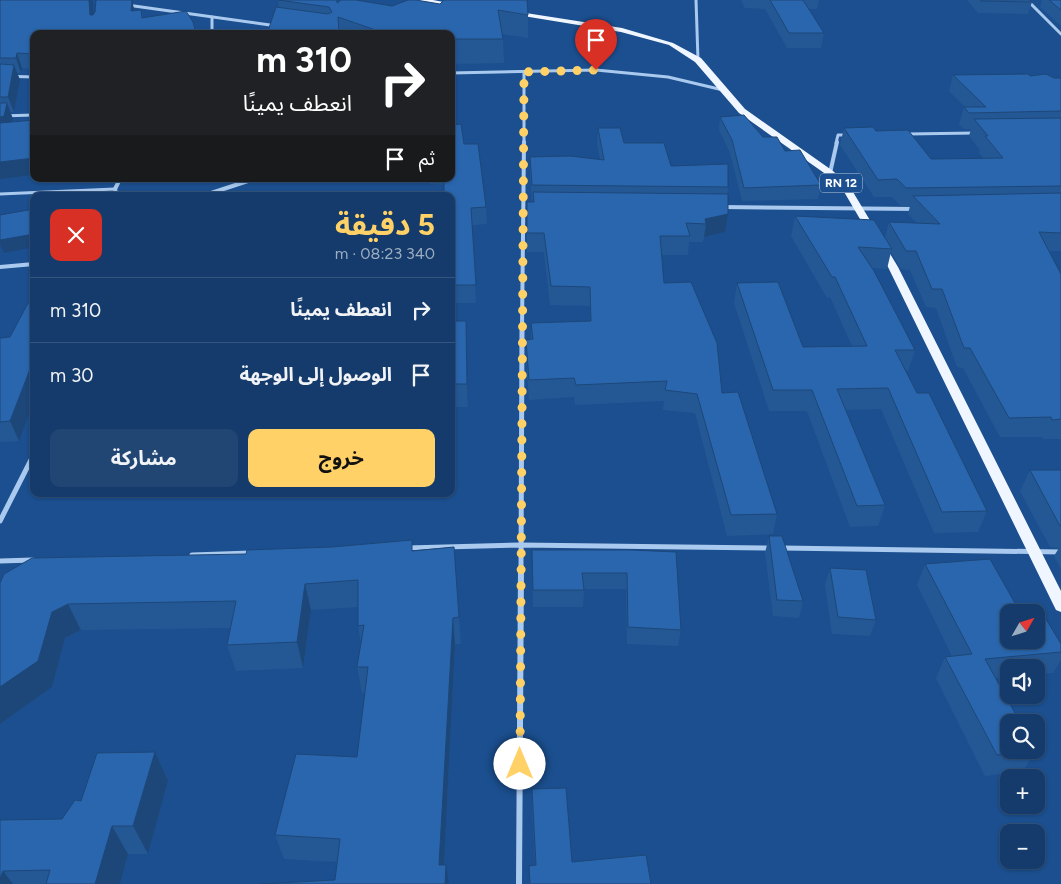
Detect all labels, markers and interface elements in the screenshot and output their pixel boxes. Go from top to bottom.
pin [575,19,617,70]
icon: arrive [582,26,610,54]
text: 310 m [256,39,352,81]
icon: right [370,50,435,115]
text: انعطف يمينًا [243,90,352,117]
icon: arrive [381,145,409,173]
text: ثم [419,147,435,170]
road number: RN 12 [820,174,862,192]
text: 5 دقيقة [335,206,435,243]
button: close [50,209,102,261]
text: 340 m · 08:23 [335,244,435,263]
icon: right [407,296,435,324]
text: انعطف يمينًا [290,298,392,321]
text: 310 m [50,299,101,322]
icon: arrive [407,361,435,389]
text: الوصول إلى الوجهة [239,363,392,386]
text: 30 m [50,364,93,387]
button: مشاركة [50,429,238,487]
button: خروج [248,429,435,487]
north arrow [1000,604,1045,649]
map controls [1000,604,1045,869]
button: sound [1000,659,1045,704]
button: search [1000,714,1045,759]
position arrow [493,737,545,789]
button: + [1000,769,1045,814]
button: − [1000,824,1045,869]

